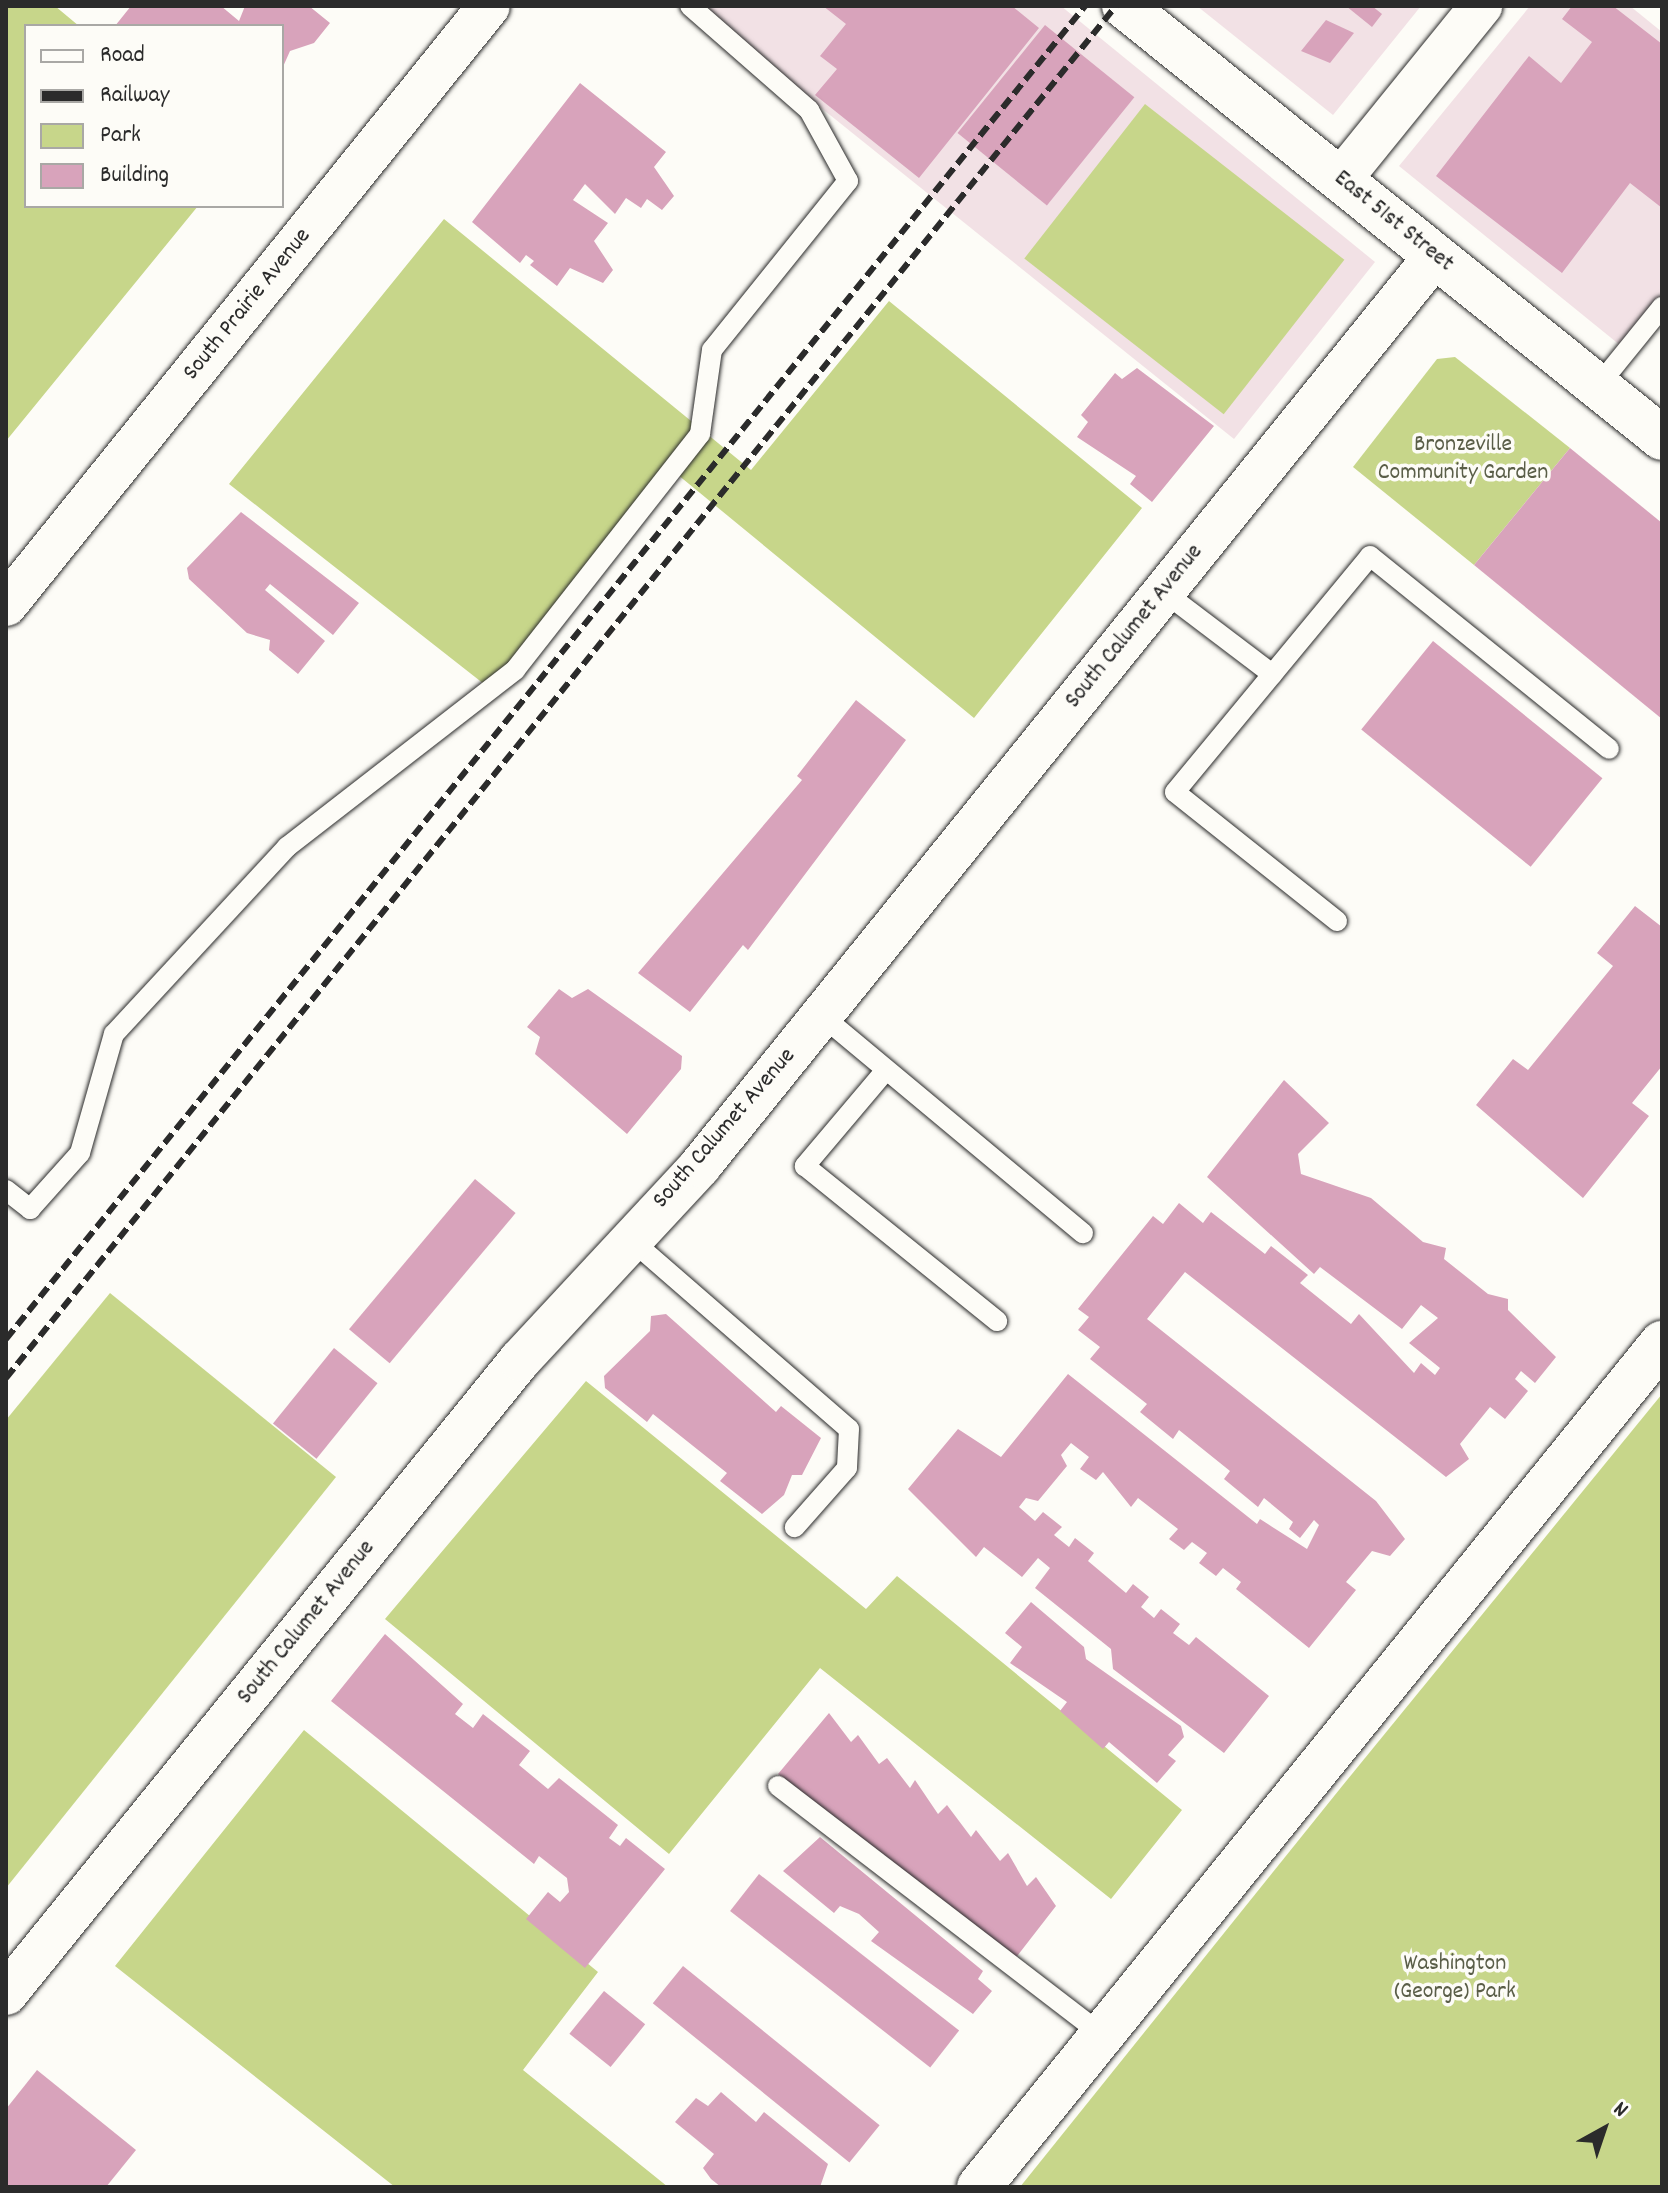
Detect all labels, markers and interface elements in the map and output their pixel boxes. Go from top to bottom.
legend [24,24,284,208]
text: Road [100,39,145,73]
text: Railway [100,79,169,113]
text: Park [100,119,141,153]
text: Building [100,159,169,193]
street label: East 51st Street [1327,165,1459,279]
street label: South Prairie Avenue [178,223,318,387]
park label: Bronzeville Community Garden [1378,432,1548,488]
street label: South Calumet Avenue [1060,539,1210,715]
street label: South Calumet Avenue [647,1043,803,1215]
street label: South Calumet Avenue [232,1535,382,1711]
park label: Washington (George) Park [1394,1951,1516,2007]
north arrow [1564,2089,1644,2169]
text: N [1606,2095,1634,2126]

